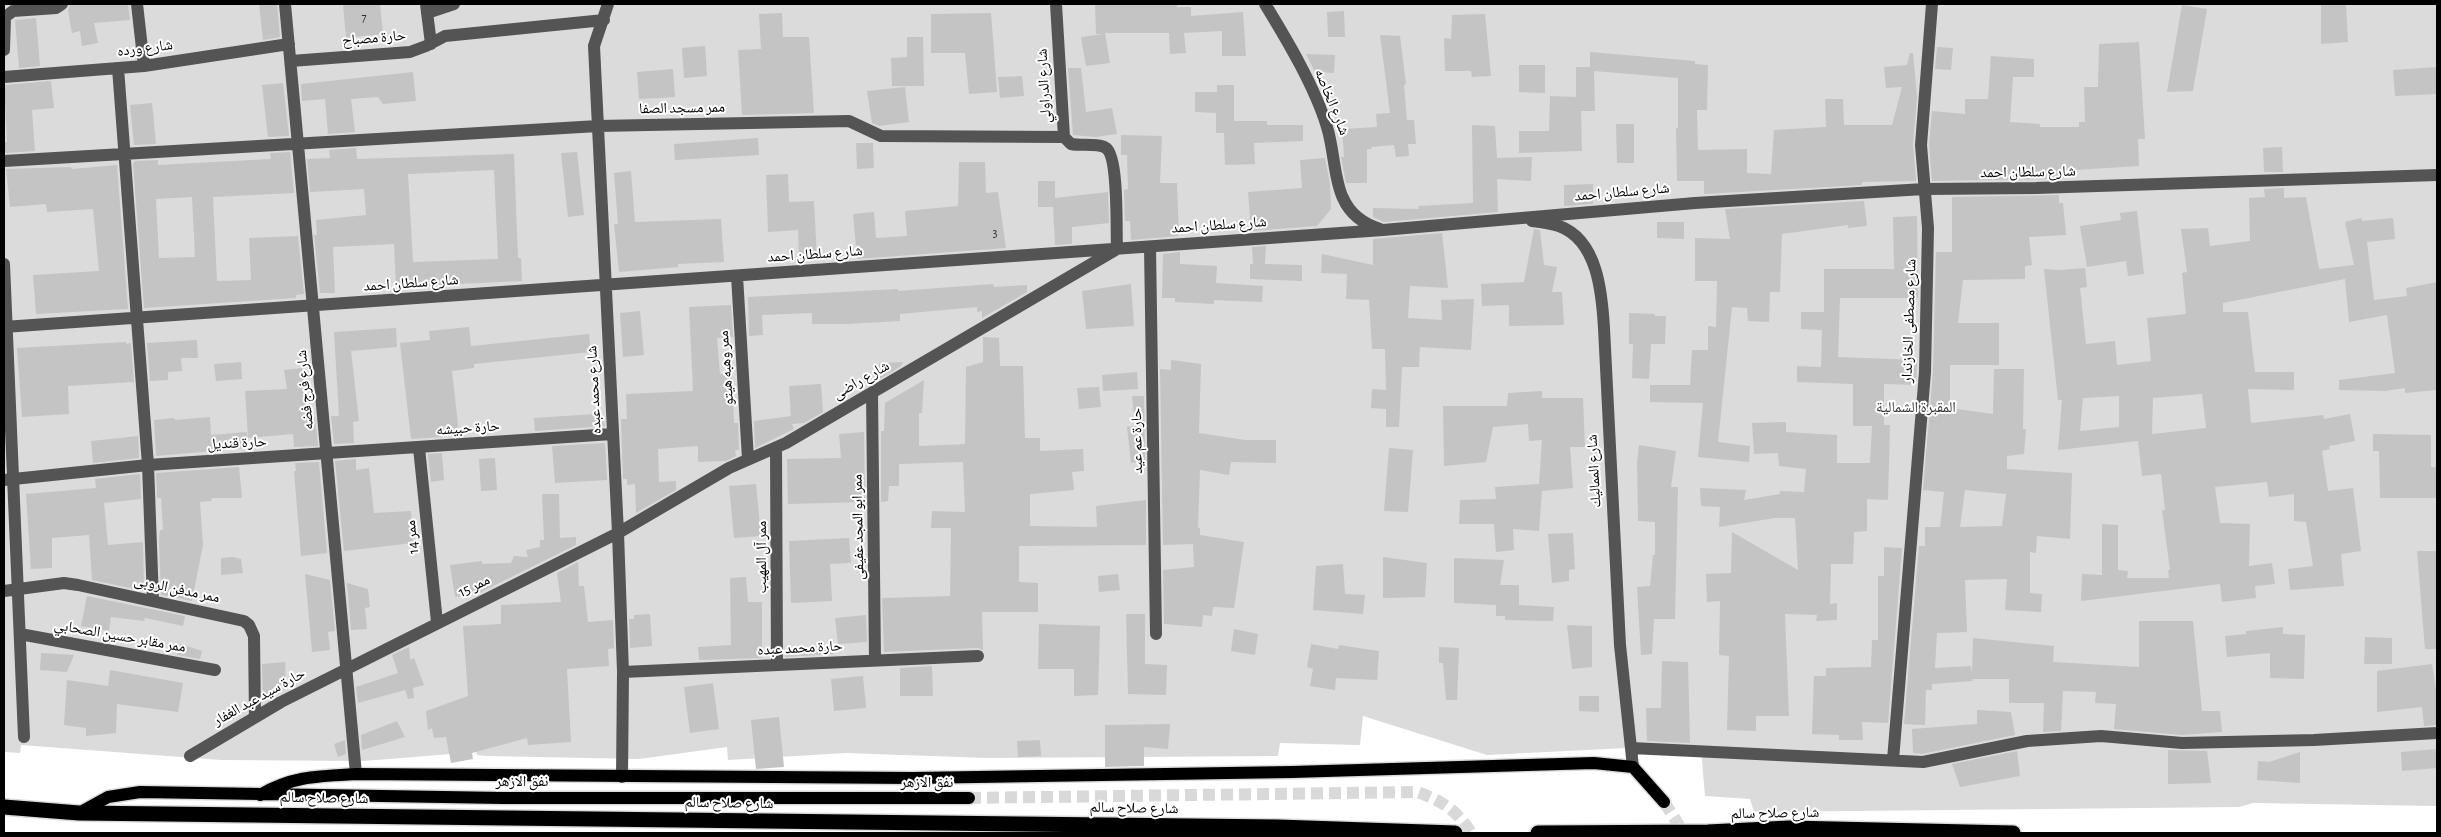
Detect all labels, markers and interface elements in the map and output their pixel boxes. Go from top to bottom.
house number: 7 [361,10,367,24]
street label: حارة مصباح [341,26,407,50]
street label: شارع ورده [116,36,174,60]
street label: شارع الدراولي [1033,48,1055,124]
street label: شارع الخاصه [1311,66,1353,138]
street label: ممر مسجد الصفا [639,98,725,118]
street label: شارع سلطان احمد [1980,162,2076,182]
street label: شارع سلطان احمد [1574,179,1670,205]
street label: شارع سلطان احمد [1171,213,1267,237]
house number: 3 [993,226,997,240]
street label: شارع سلطان احمد [767,242,863,266]
street label: شارع مصطفى الخازندار [1898,259,1920,383]
street label: شارع سلطان احمد [363,271,459,295]
street label: ممر وهبه هيتو [714,330,738,406]
street label: شارع محمد عبده [583,345,605,435]
street label: شارع فرج فضه [293,349,317,431]
street label: شارع راضى [829,357,893,403]
park label: المقبرة الشمالية [1876,398,1956,416]
street label: حارة عم عيد [1127,408,1147,474]
street label: حارة حبيشه [436,417,500,439]
street label: حارة قنديل [207,432,267,454]
street label: شارع المماليك [1583,434,1605,508]
street label: ممر ابو المجد عفيفى [848,474,868,580]
street label: ممر 14 [401,519,423,555]
street label: ممر آل المهيب [752,521,770,593]
street label: ممر مدفن الروبى [132,571,222,607]
street label: ممر 15 [455,571,493,601]
street label: ممر مقابر حسين الصحابي [53,616,187,656]
street label: حارة محمد عبده [757,637,843,659]
street label: حارة سيد عبد الغفار [210,664,308,730]
street label: نفق الازهر [496,772,548,790]
street label: نفق الازهر [901,773,953,791]
street label: شارع صلاح سالم [279,788,369,808]
street label: شارع صلاح سالم [684,793,774,813]
street label: شارع صلاح سالم [1089,798,1179,818]
street label: شارع صلاح سالم [1730,803,1820,823]

